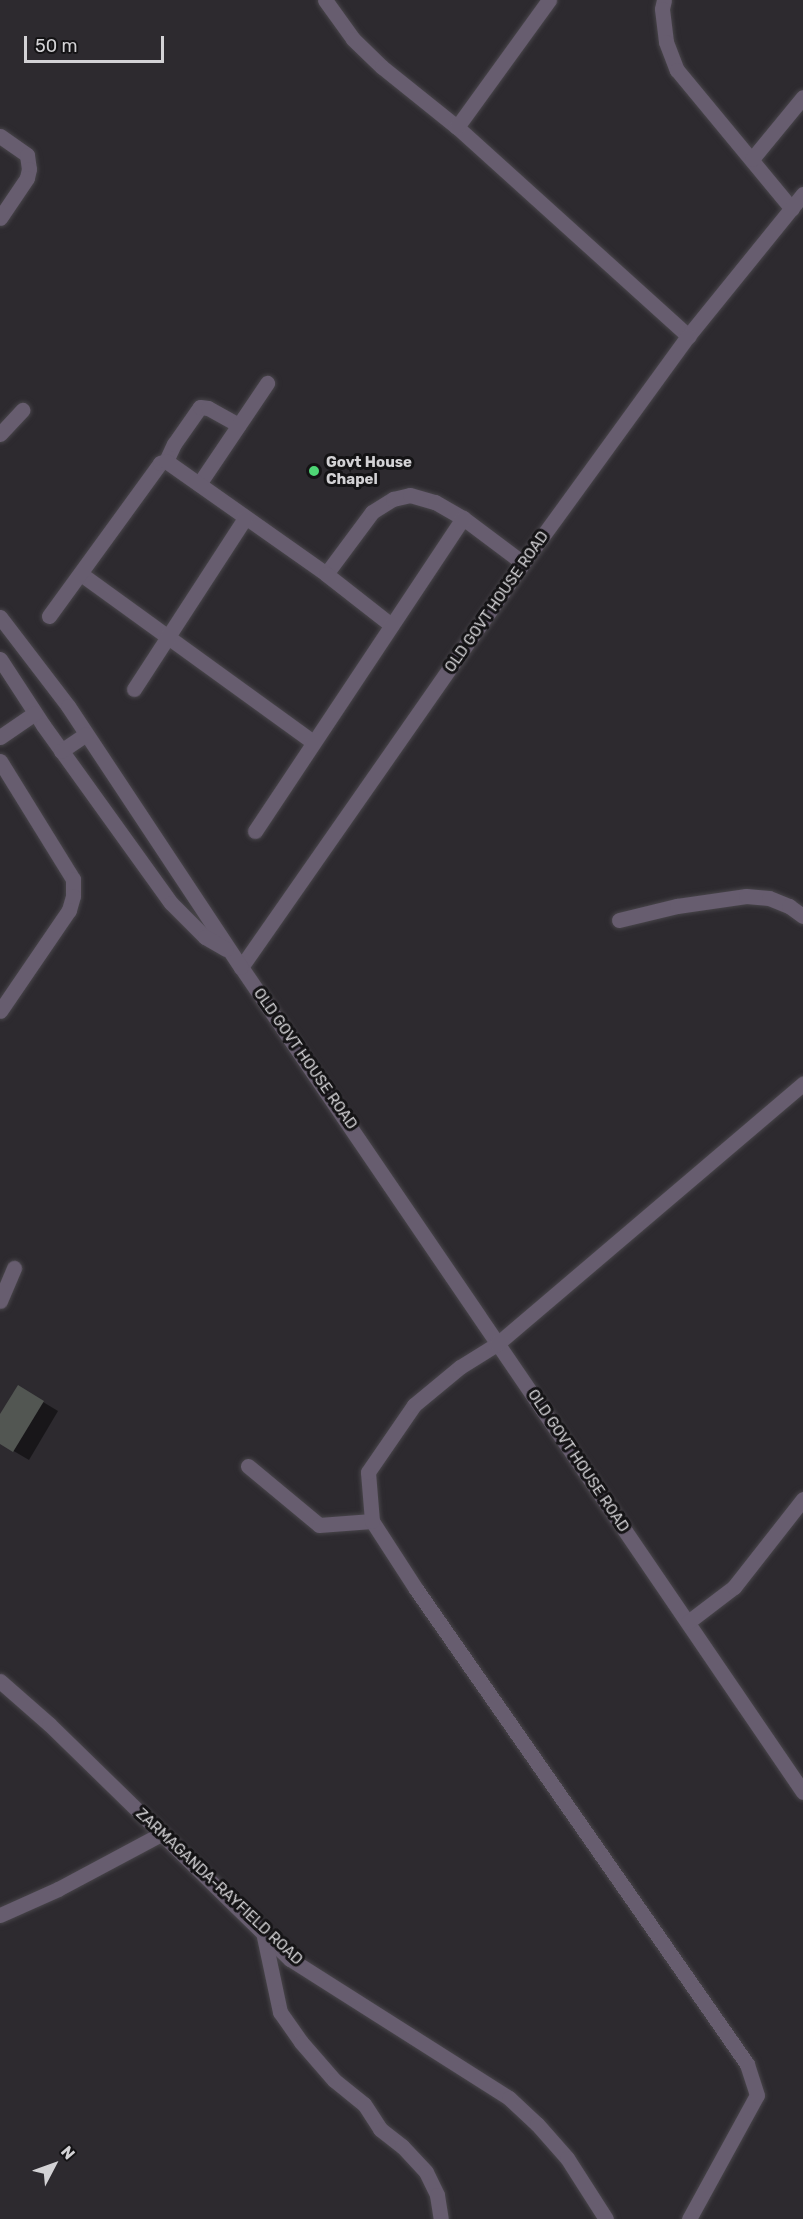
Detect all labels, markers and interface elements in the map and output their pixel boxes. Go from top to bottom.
scale bar [27,24,166,62]
text: 50 m [35,35,78,57]
place label: Govt House Chapel [326,453,412,488]
marker: Govt House Chapel [307,464,321,478]
street label: OLD GOVT HOUSE ROAD [441,528,553,676]
street label: OLD GOVT HOUSE ROAD [249,985,361,1133]
street label: OLD GOVT HOUSE ROAD [523,1386,633,1536]
street label: ZARMAGANDA-RAYFIELD ROAD [132,1805,306,1969]
north arrow [24,2135,84,2195]
text: N [57,2142,79,2163]

